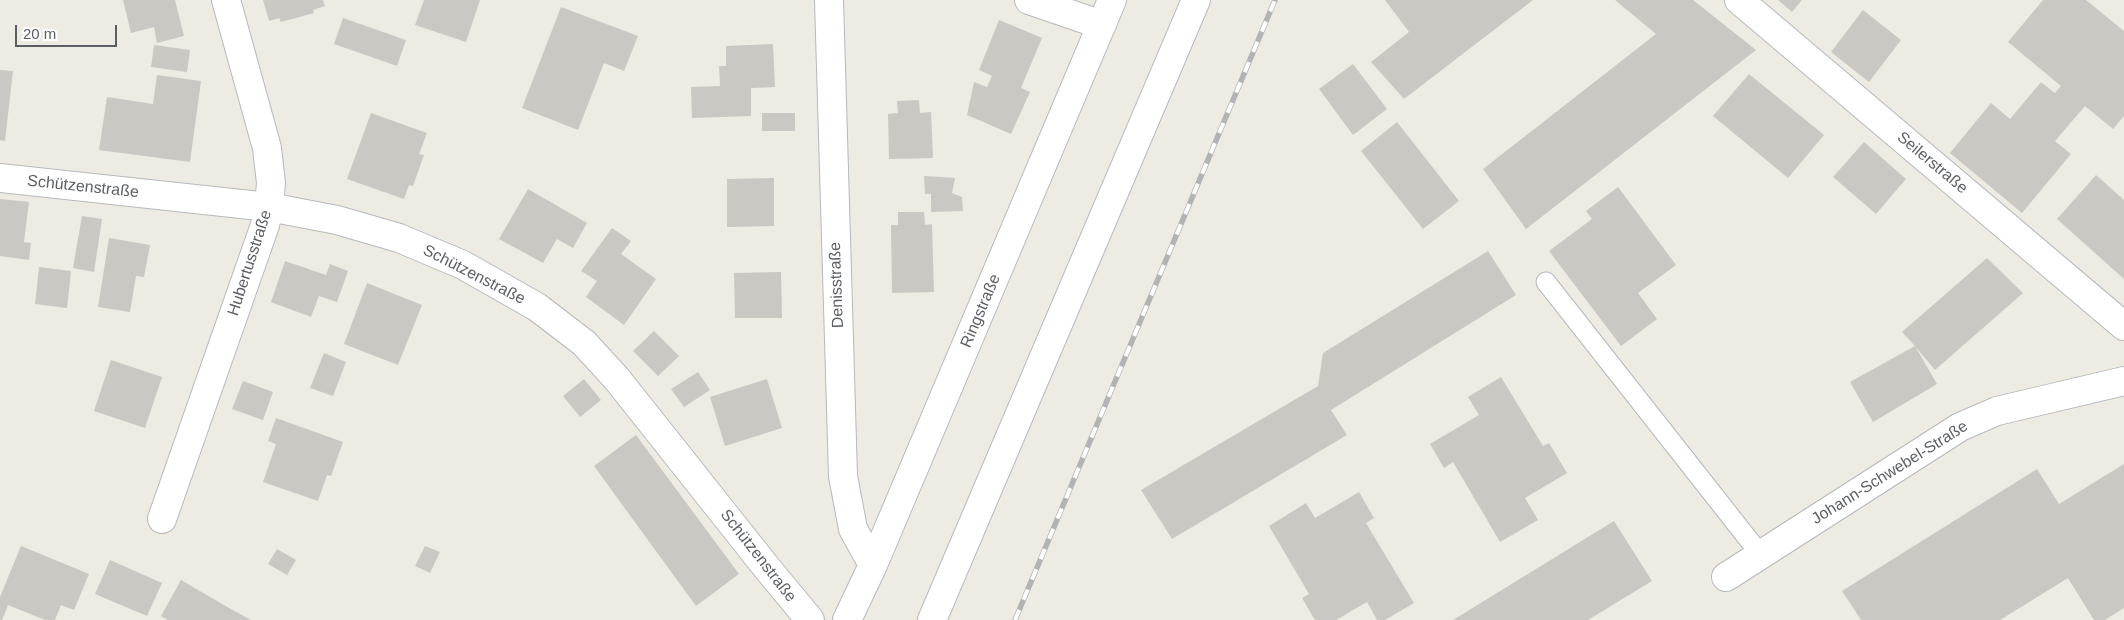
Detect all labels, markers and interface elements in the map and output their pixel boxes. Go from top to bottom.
scale bar [18,15,120,47]
text: 20 m [23,25,56,42]
street label: Seilerstraße [1893,128,1971,198]
street label: Schützenstraße [26,172,140,202]
street label: Hubertusstraße [224,208,276,318]
street label: Schützenstraße [420,241,528,309]
street label: Denisstraße [826,242,848,328]
street label: Ringstraße [957,271,1005,351]
street label: Johann-Schwebel-Straße [1808,417,1972,529]
street label: Schützenstraße [716,506,800,606]

